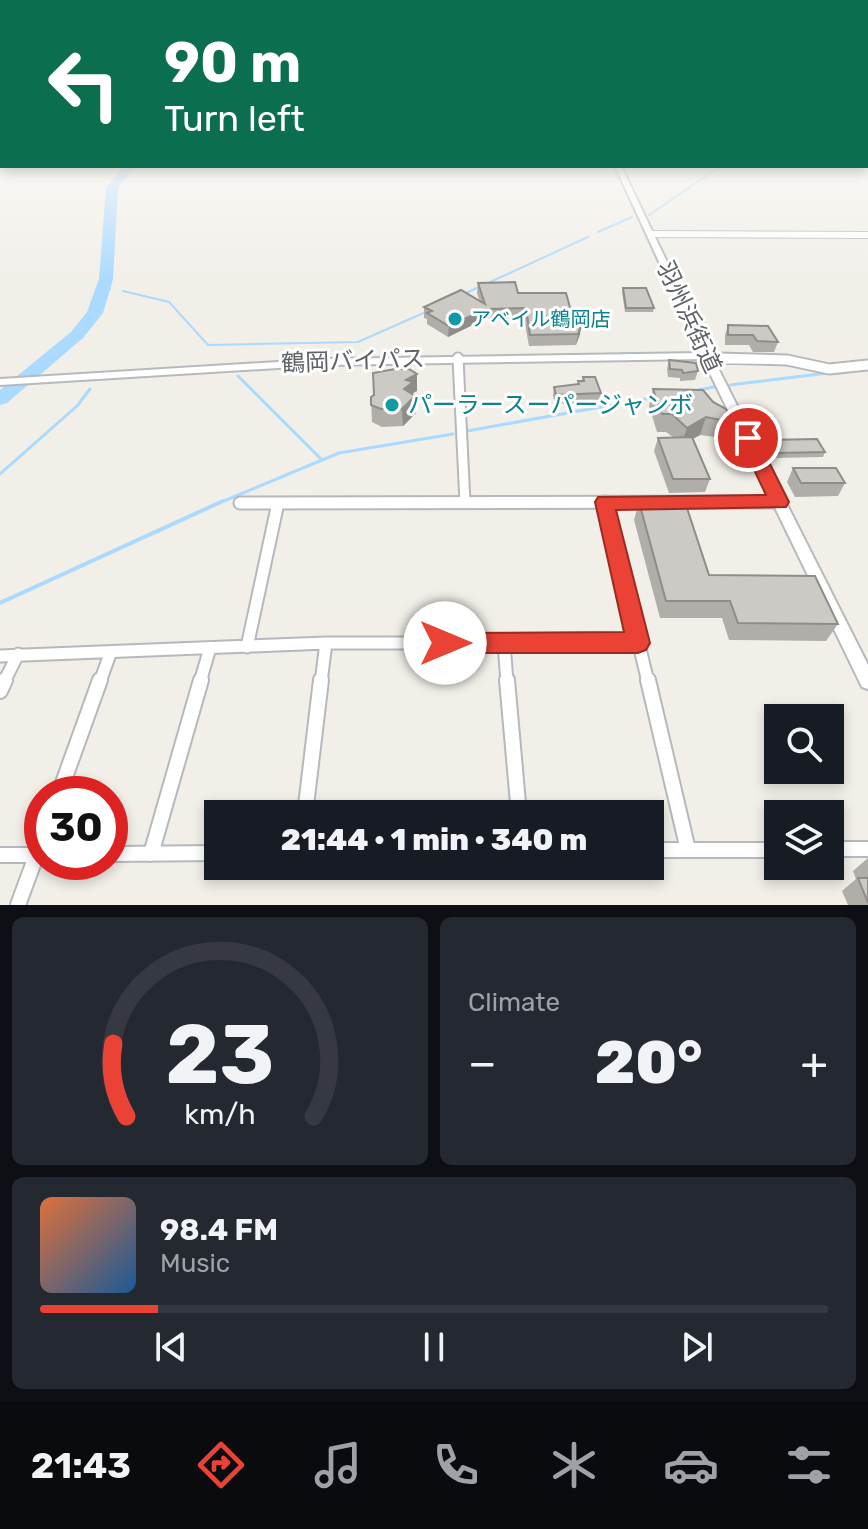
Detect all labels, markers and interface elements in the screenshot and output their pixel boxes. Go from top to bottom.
text: 90 m [164,30,301,96]
icon: left [32,32,136,136]
text: Turn left [164,97,305,140]
street label: 羽州浜街道 [651,257,727,377]
place label: アベイル鶴岡店 [471,307,611,331]
marker: アベイル鶴岡店 [446,310,464,328]
street label: 鶴岡バイパス [281,345,425,377]
place label: パーラースーパージャンボ [408,391,693,419]
marker: パーラースーパージャンボ [383,396,401,414]
pin [714,404,782,472]
icon: arrive [726,416,770,460]
position arrow [403,601,487,685]
map controls [764,704,844,880]
button: search [764,704,844,784]
speed limit sign: 30 [24,776,128,880]
button: layers [764,800,844,880]
text: 21:44 · 1 min · 340 m [281,822,587,858]
text: Climate [468,987,560,1018]
text: 23 [166,1005,274,1104]
text: 20° [595,1027,702,1098]
text: − [468,1037,497,1089]
text: + [801,1037,828,1089]
text: km/h [184,1097,256,1131]
text: 98.4 FM [160,1212,278,1248]
text: Music [160,1248,230,1279]
icon: previous [149,1325,193,1369]
icon: pause [412,1325,456,1369]
icon: next [675,1325,719,1369]
icon: directions [193,1437,249,1493]
icon: music [310,1437,366,1493]
icon: phone [428,1437,484,1493]
icon: climate [546,1437,602,1493]
icon: car [663,1437,719,1493]
icon: filters [781,1437,837,1493]
text: 21:43 [31,1444,131,1487]

